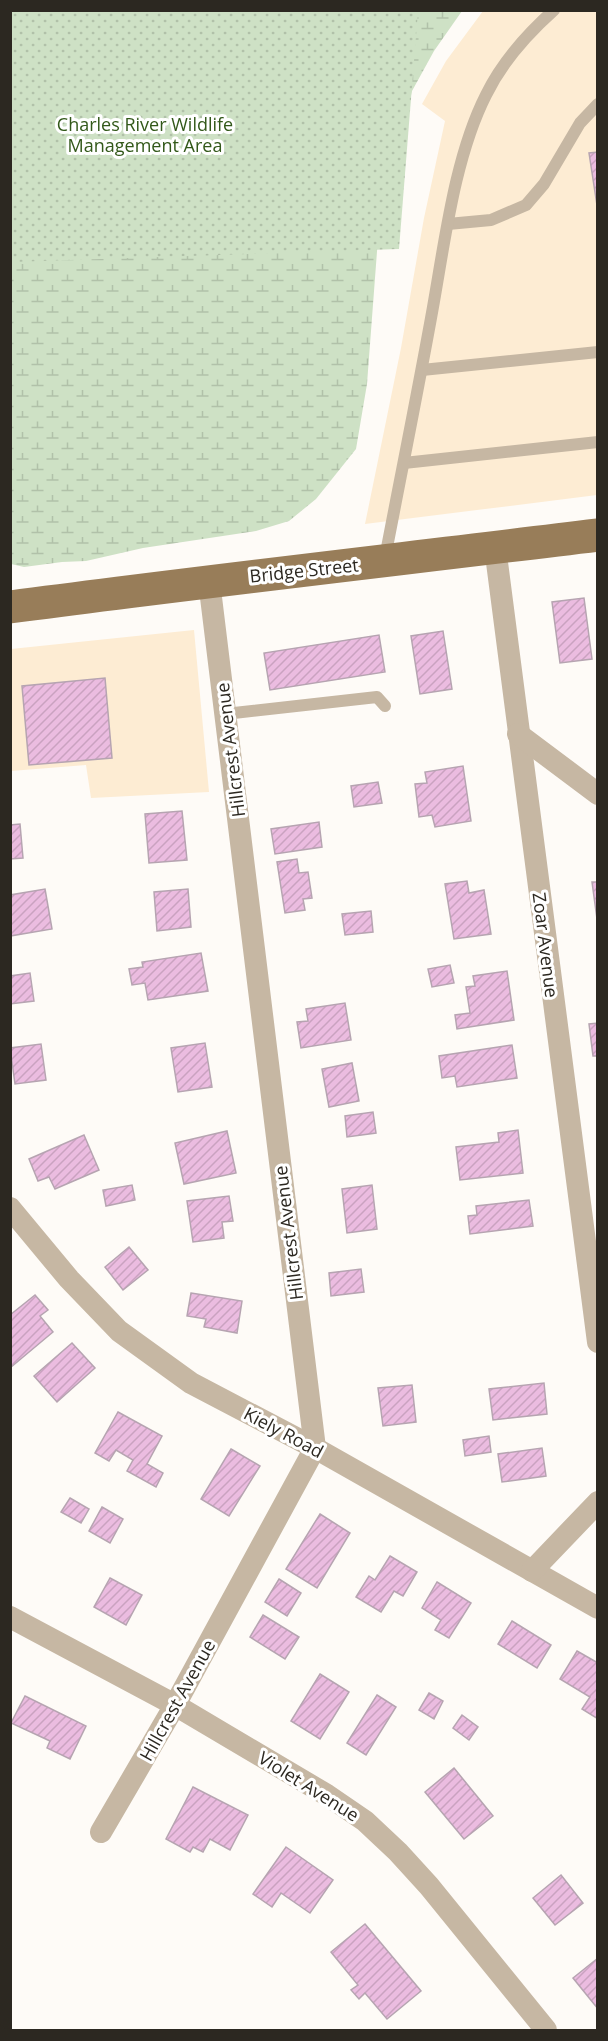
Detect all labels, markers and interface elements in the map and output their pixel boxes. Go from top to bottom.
park label: Charles River Wildlife Management Area [57,112,233,157]
street label: Bridge Street [248,552,360,588]
street label: Hillcrest Avenue [210,681,250,819]
street label: Zoar Avenue [528,891,564,999]
street label: Hillcrest Avenue [268,1164,308,1302]
street label: Kiely Road [240,1401,328,1463]
street label: Hillcrest Avenue [134,1635,220,1765]
street label: Violet Avenue [254,1745,364,1827]

